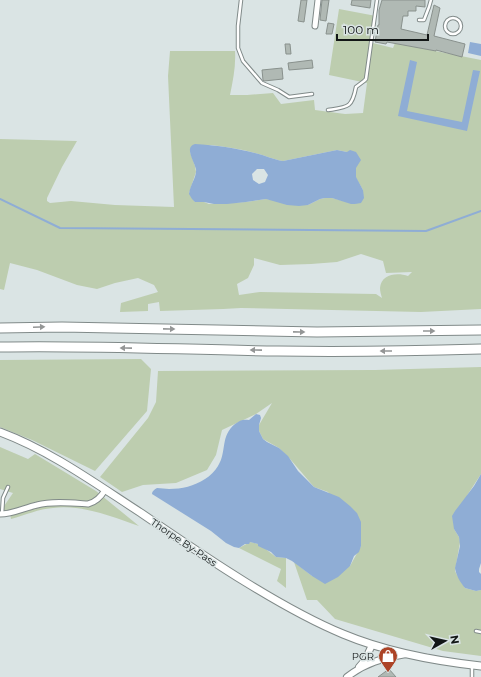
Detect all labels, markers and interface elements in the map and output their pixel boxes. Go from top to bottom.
scale bar [337,16,428,42]
text: 100 m [343,22,379,37]
one-way arrow [33,324,46,330]
one-way arrow [163,326,176,332]
one-way arrow [423,328,436,334]
one-way arrow [293,329,306,335]
one-way arrow [119,345,132,351]
one-way arrow [250,347,262,354]
one-way arrow [379,348,392,354]
street label: Thorpe By-Pass [148,515,220,570]
north arrow [425,621,465,661]
text: N [447,634,462,645]
shop icon: PGR [377,645,399,673]
place label: PGR [352,650,374,663]

